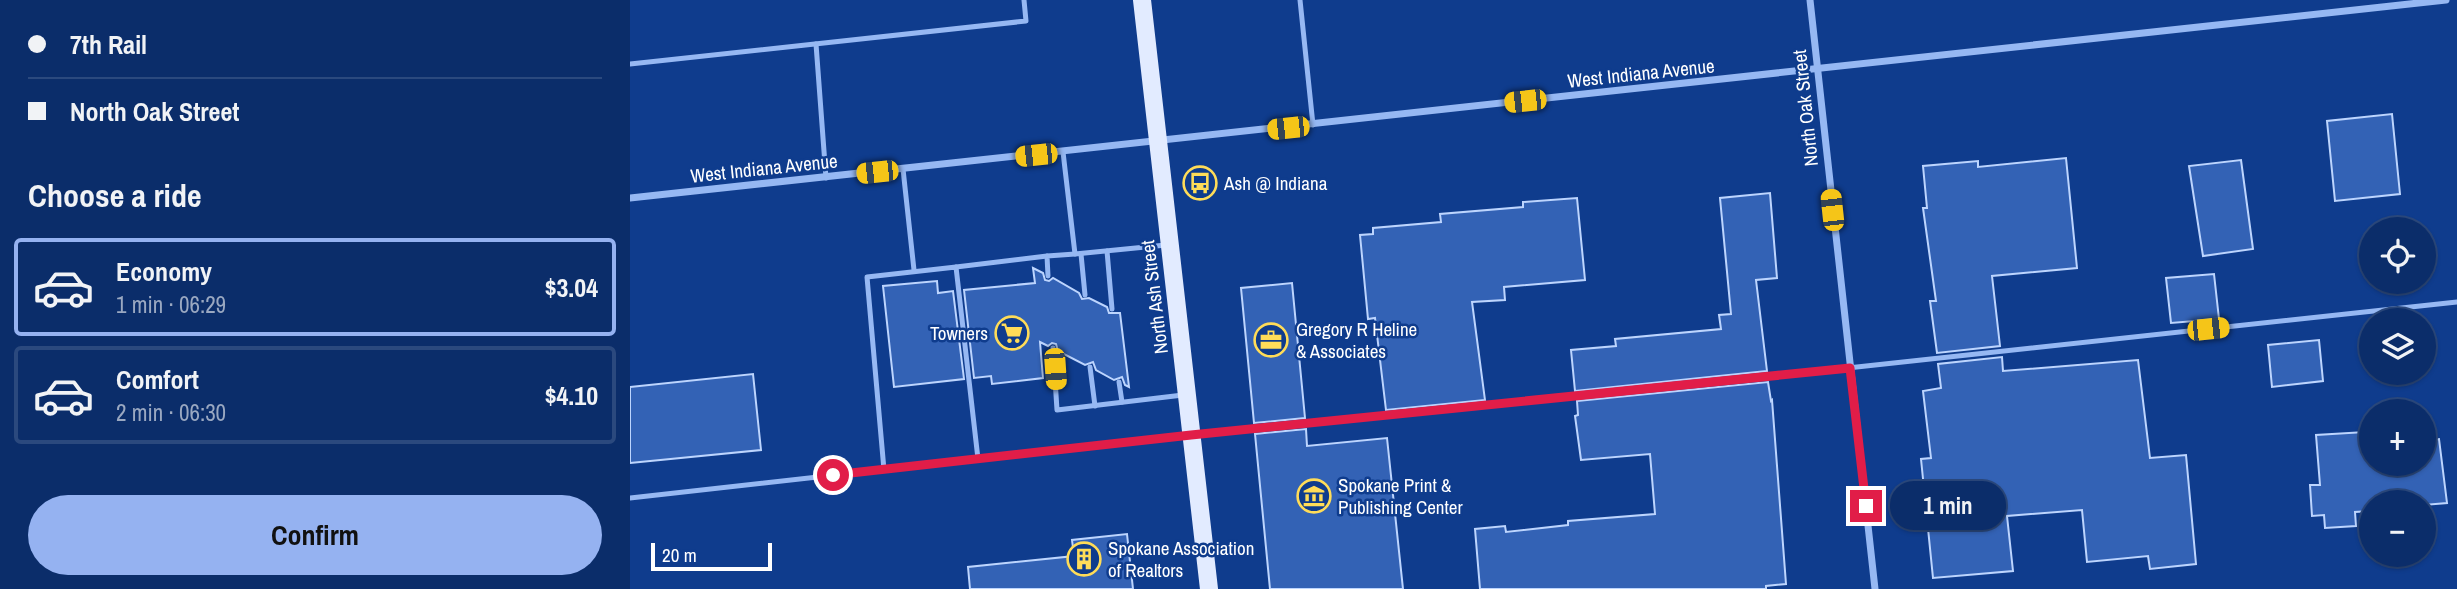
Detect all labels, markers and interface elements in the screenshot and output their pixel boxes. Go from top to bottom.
text: 7th Rail [70,27,147,62]
street label: North Oak Street [1786,48,1824,167]
street label: West Indiana Avenue [1566,52,1716,94]
car [1504,88,1547,114]
text: North Oak Street [70,94,239,129]
car [1267,115,1310,141]
car [1015,142,1058,168]
street label: West Indiana Avenue [689,147,839,189]
car [856,159,899,185]
bus stop icon: Ash @ Indiana [1181,164,1219,202]
place label: Ash @ Indiana [1223,170,1328,196]
text: Choose a ride [28,174,202,217]
car [1820,188,1845,232]
map controls [2359,217,2436,567]
button: locate [2359,217,2436,294]
street label: North Ash Street [1134,238,1174,355]
text: Economy [116,254,212,289]
icon: car [32,256,95,319]
text: $3.04 [545,270,598,305]
text: 1 min · 06:29 [116,289,226,320]
button: layers [2359,308,2436,385]
supermarket icon: Towners [993,314,1031,352]
place label: Gregory R Heline & Associates [1296,316,1417,364]
car [2187,316,2230,342]
place label: Towners [930,320,988,346]
office icon: Gregory R Heline & Associates [1252,321,1290,359]
car [1044,347,1067,391]
text: Comfort [116,362,199,397]
icon: car [32,364,95,427]
text: $4.10 [545,378,598,413]
text: 2 min · 06:30 [116,397,226,428]
button: + [2359,399,2436,476]
route start [817,459,849,491]
place label: Spokane Print & Publishing Center [1338,472,1464,520]
museum icon: Spokane Print & Publishing Center [1295,477,1333,515]
callout: 1 min [1890,482,2006,530]
route end [1850,490,1882,522]
text: 1 min [1923,490,1973,521]
button: − [2359,490,2436,567]
button: Confirm [28,495,602,575]
place label: Spokane Association of Realtors [1108,535,1254,583]
scale bar [651,540,772,572]
building icon: Spokane Association of Realtors [1065,540,1103,578]
text: 20 m [662,542,697,568]

